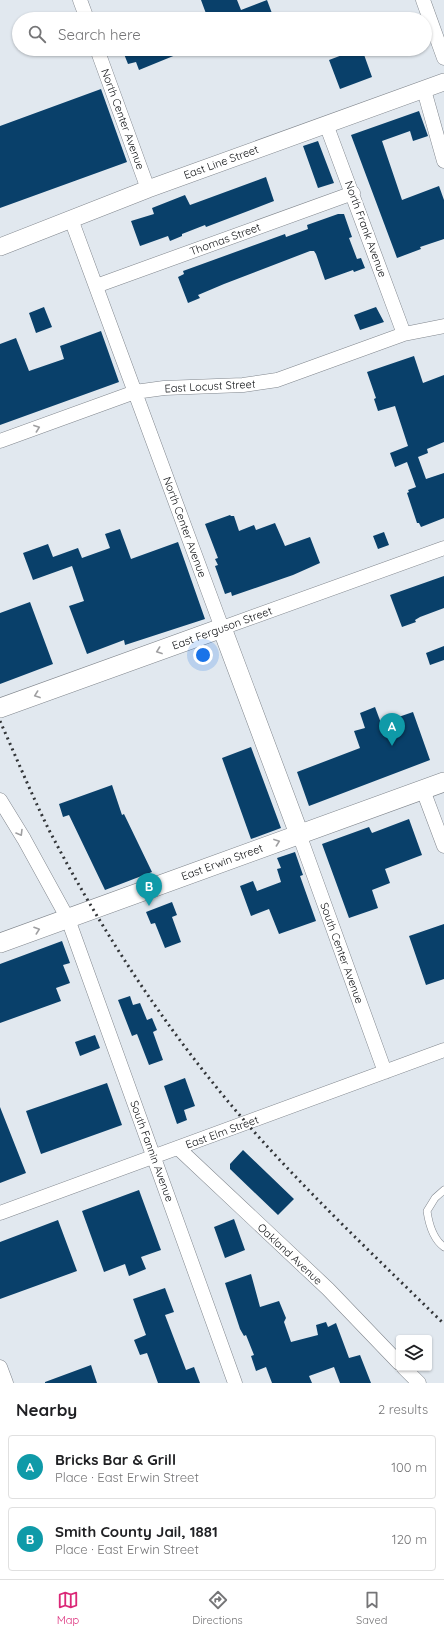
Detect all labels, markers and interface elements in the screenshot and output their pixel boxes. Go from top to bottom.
search box [12,12,432,56]
icon: search [26,23,48,45]
text: Search here [58,25,141,44]
street label: North Center Avenue [98,67,148,171]
street label: East Line Street [182,142,261,182]
street label: North Frank Avenue [342,179,390,279]
street label: Thomas Street [188,220,263,258]
street label: East Locust Street [164,377,256,395]
one-way arrow [33,424,40,433]
street label: North Center Avenue [160,475,210,579]
street label: East Ferguson Street [170,603,274,653]
your location [193,645,213,665]
one-way arrow [156,646,163,654]
one-way arrow [33,690,40,698]
pin: A [379,713,405,746]
one-way arrow [16,829,23,836]
one-way arrow [274,839,281,847]
street label: East Erwin Street [179,841,265,883]
pin: B [136,873,162,906]
street label: South Center Avenue [317,901,367,1005]
one-way arrow [33,926,40,935]
street label: South Fannin Avenue [127,1098,177,1204]
street label: East Elm Street [184,1112,261,1152]
street label: Oakland Avenue [255,1220,325,1288]
map controls [396,1335,432,1371]
button: layers [396,1335,432,1371]
text: Nearby [16,1399,77,1420]
text: 2 results [378,1401,428,1417]
text: Bricks Bar & Grill [55,1450,176,1469]
text: A [26,1459,34,1475]
text: 100 m [391,1459,427,1475]
text: Place · East Erwin Street [55,1469,199,1485]
text: Smith County Jail, 1881 [55,1522,218,1541]
text: B [26,1531,34,1547]
text: 120 m [392,1531,427,1547]
text: Place · East Erwin Street [55,1541,199,1557]
tab: Map [57,1589,79,1627]
tab: Directions [192,1589,243,1627]
tab: Saved [356,1589,387,1627]

